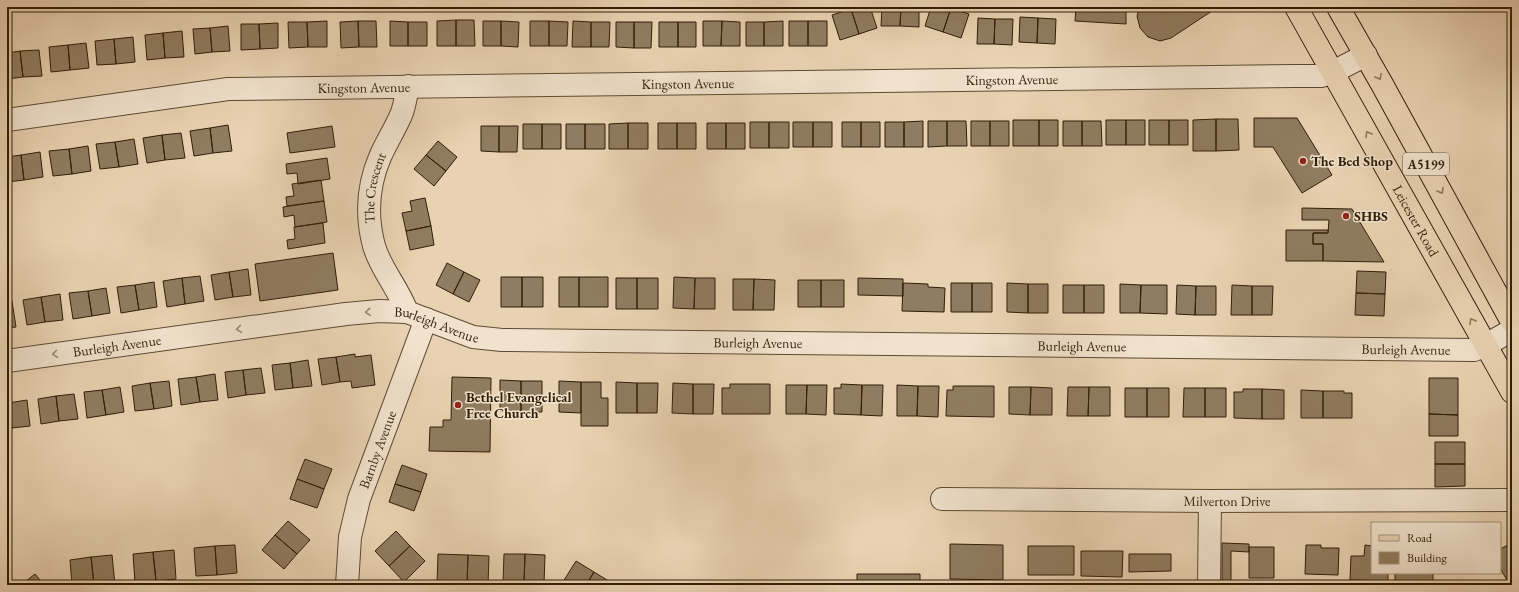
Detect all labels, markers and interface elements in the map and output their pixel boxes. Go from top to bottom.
street label: Kingston Avenue [965,70,1059,89]
one-way arrow [1374,73,1381,80]
street label: Kingston Avenue [641,74,735,93]
street label: Kingston Avenue [317,78,411,97]
one-way arrow [1366,131,1373,138]
street label: The Crescent [360,149,390,224]
place label: The Bed Shop [1311,152,1393,170]
road number: A5199 [1403,153,1449,175]
marker: The Bed Shop [1298,156,1308,166]
street label: Leicester Road [1389,182,1444,260]
one-way arrow [1436,187,1443,195]
place label: SHBS [1354,207,1388,225]
marker: SHBS [1341,211,1351,221]
street label: Burleigh Avenue [394,303,480,347]
one-way arrow [365,307,371,316]
one-way arrow [1470,318,1477,325]
one-way arrow [236,324,242,333]
street label: Burleigh Avenue [72,331,163,361]
street label: Burleigh Avenue [713,333,803,352]
street label: Burleigh Avenue [1037,337,1127,355]
street label: Burleigh Avenue [1361,340,1451,359]
one-way arrow [52,349,58,358]
place label: Bethel Evangelical Free Church [466,388,571,422]
marker: Bethel Evangelical Free Church [453,400,463,410]
street label: Barnby Avenue [355,407,400,491]
street label: Milverton Drive [1183,492,1271,510]
legend [1371,522,1501,574]
text: Road [1407,530,1433,546]
text: Building [1407,550,1448,566]

